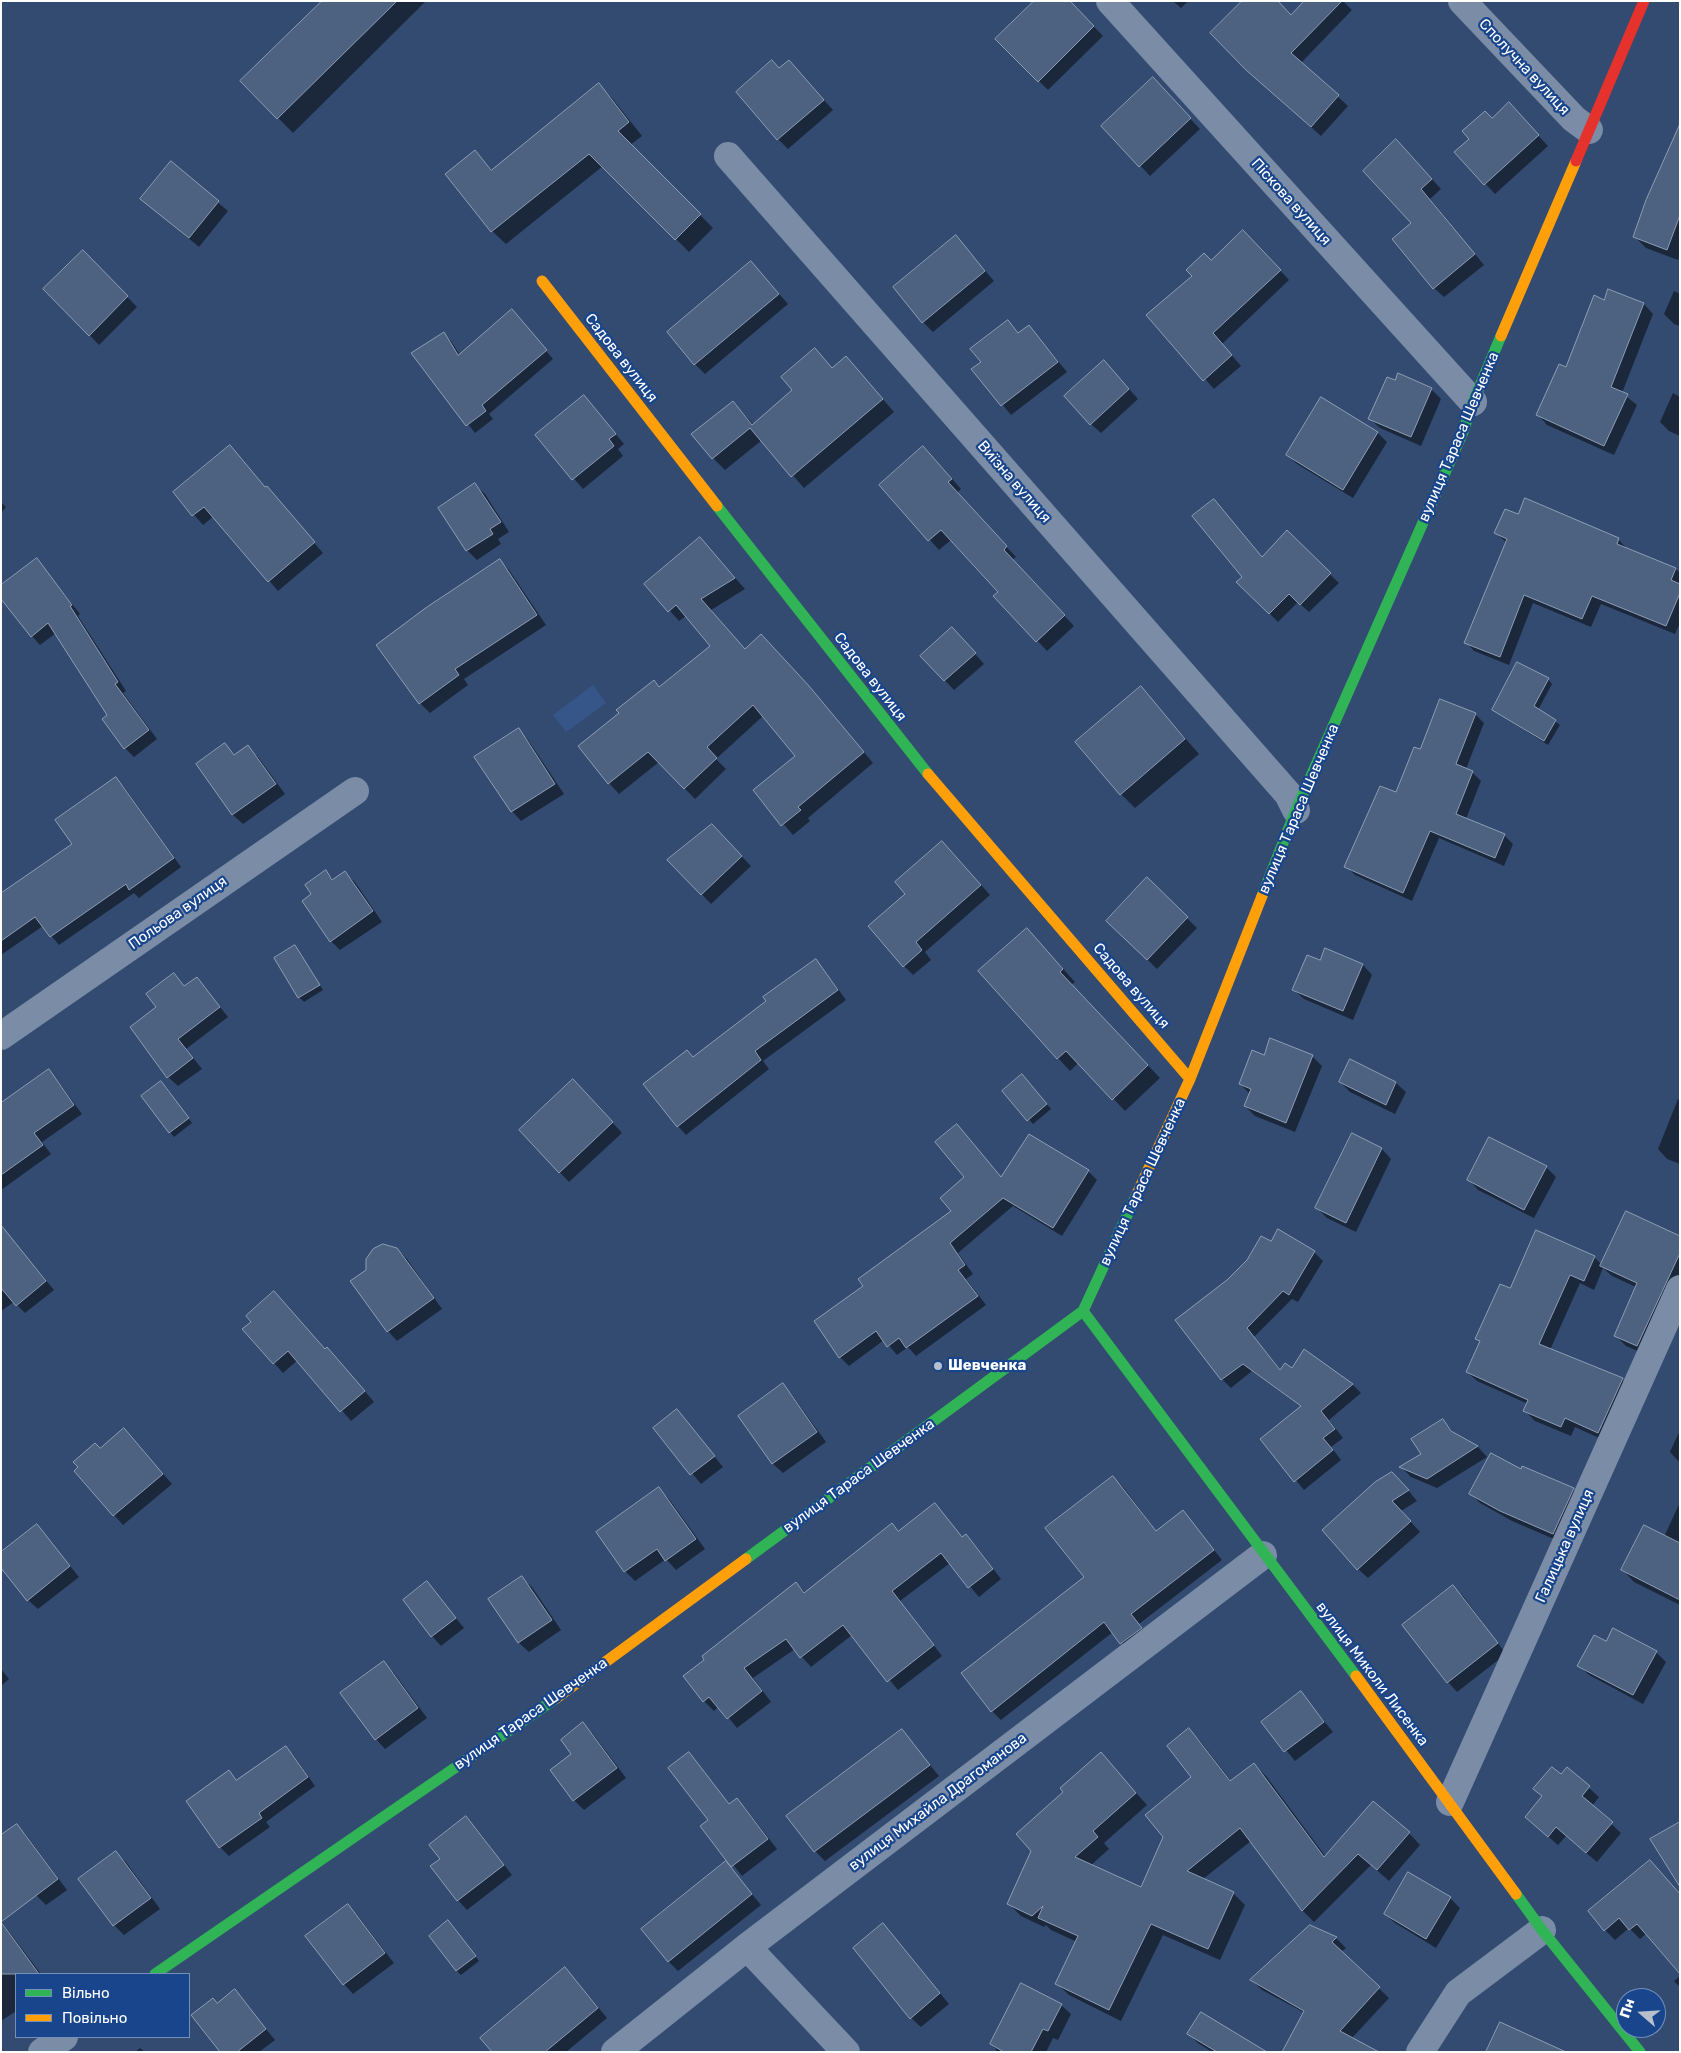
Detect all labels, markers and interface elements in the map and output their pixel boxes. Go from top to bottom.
street label: Сполучна вулиця [1475,15,1573,119]
street label: Піскова вулиця [1247,155,1335,249]
street label: Садова вулиця [581,310,661,406]
street label: вулиця Тараса Шевченка [1415,349,1503,525]
street label: Виїзна вулиця [973,437,1055,527]
street label: Садова вулиця [830,629,910,725]
street label: вулиця Тараса Шевченка [1255,721,1343,897]
street label: Польова вулиця [125,872,231,954]
street label: Садова вулиця [1089,939,1173,1033]
street label: вулиця Тараса Шевченка [1096,1095,1190,1269]
place label: Шевченка [948,1357,1026,1375]
marker: Шевченка [932,1360,944,1372]
street label: вулиця Тараса Шевченка [780,1415,938,1537]
street label: Галицька вулиця [1532,1487,1598,1605]
street label: вулиця Миколи Лисенка [1312,1598,1432,1750]
street label: вулиця Тараса Шевченка [451,1654,611,1774]
street label: вулиця Михайла Драгоманова [846,1729,1030,1875]
legend [15,1973,190,2038]
text: Вільно [62,1984,110,2002]
north arrow [1616,1988,1666,2038]
text: Пн [1616,1996,1638,2020]
text: Повільно [62,2009,127,2027]

